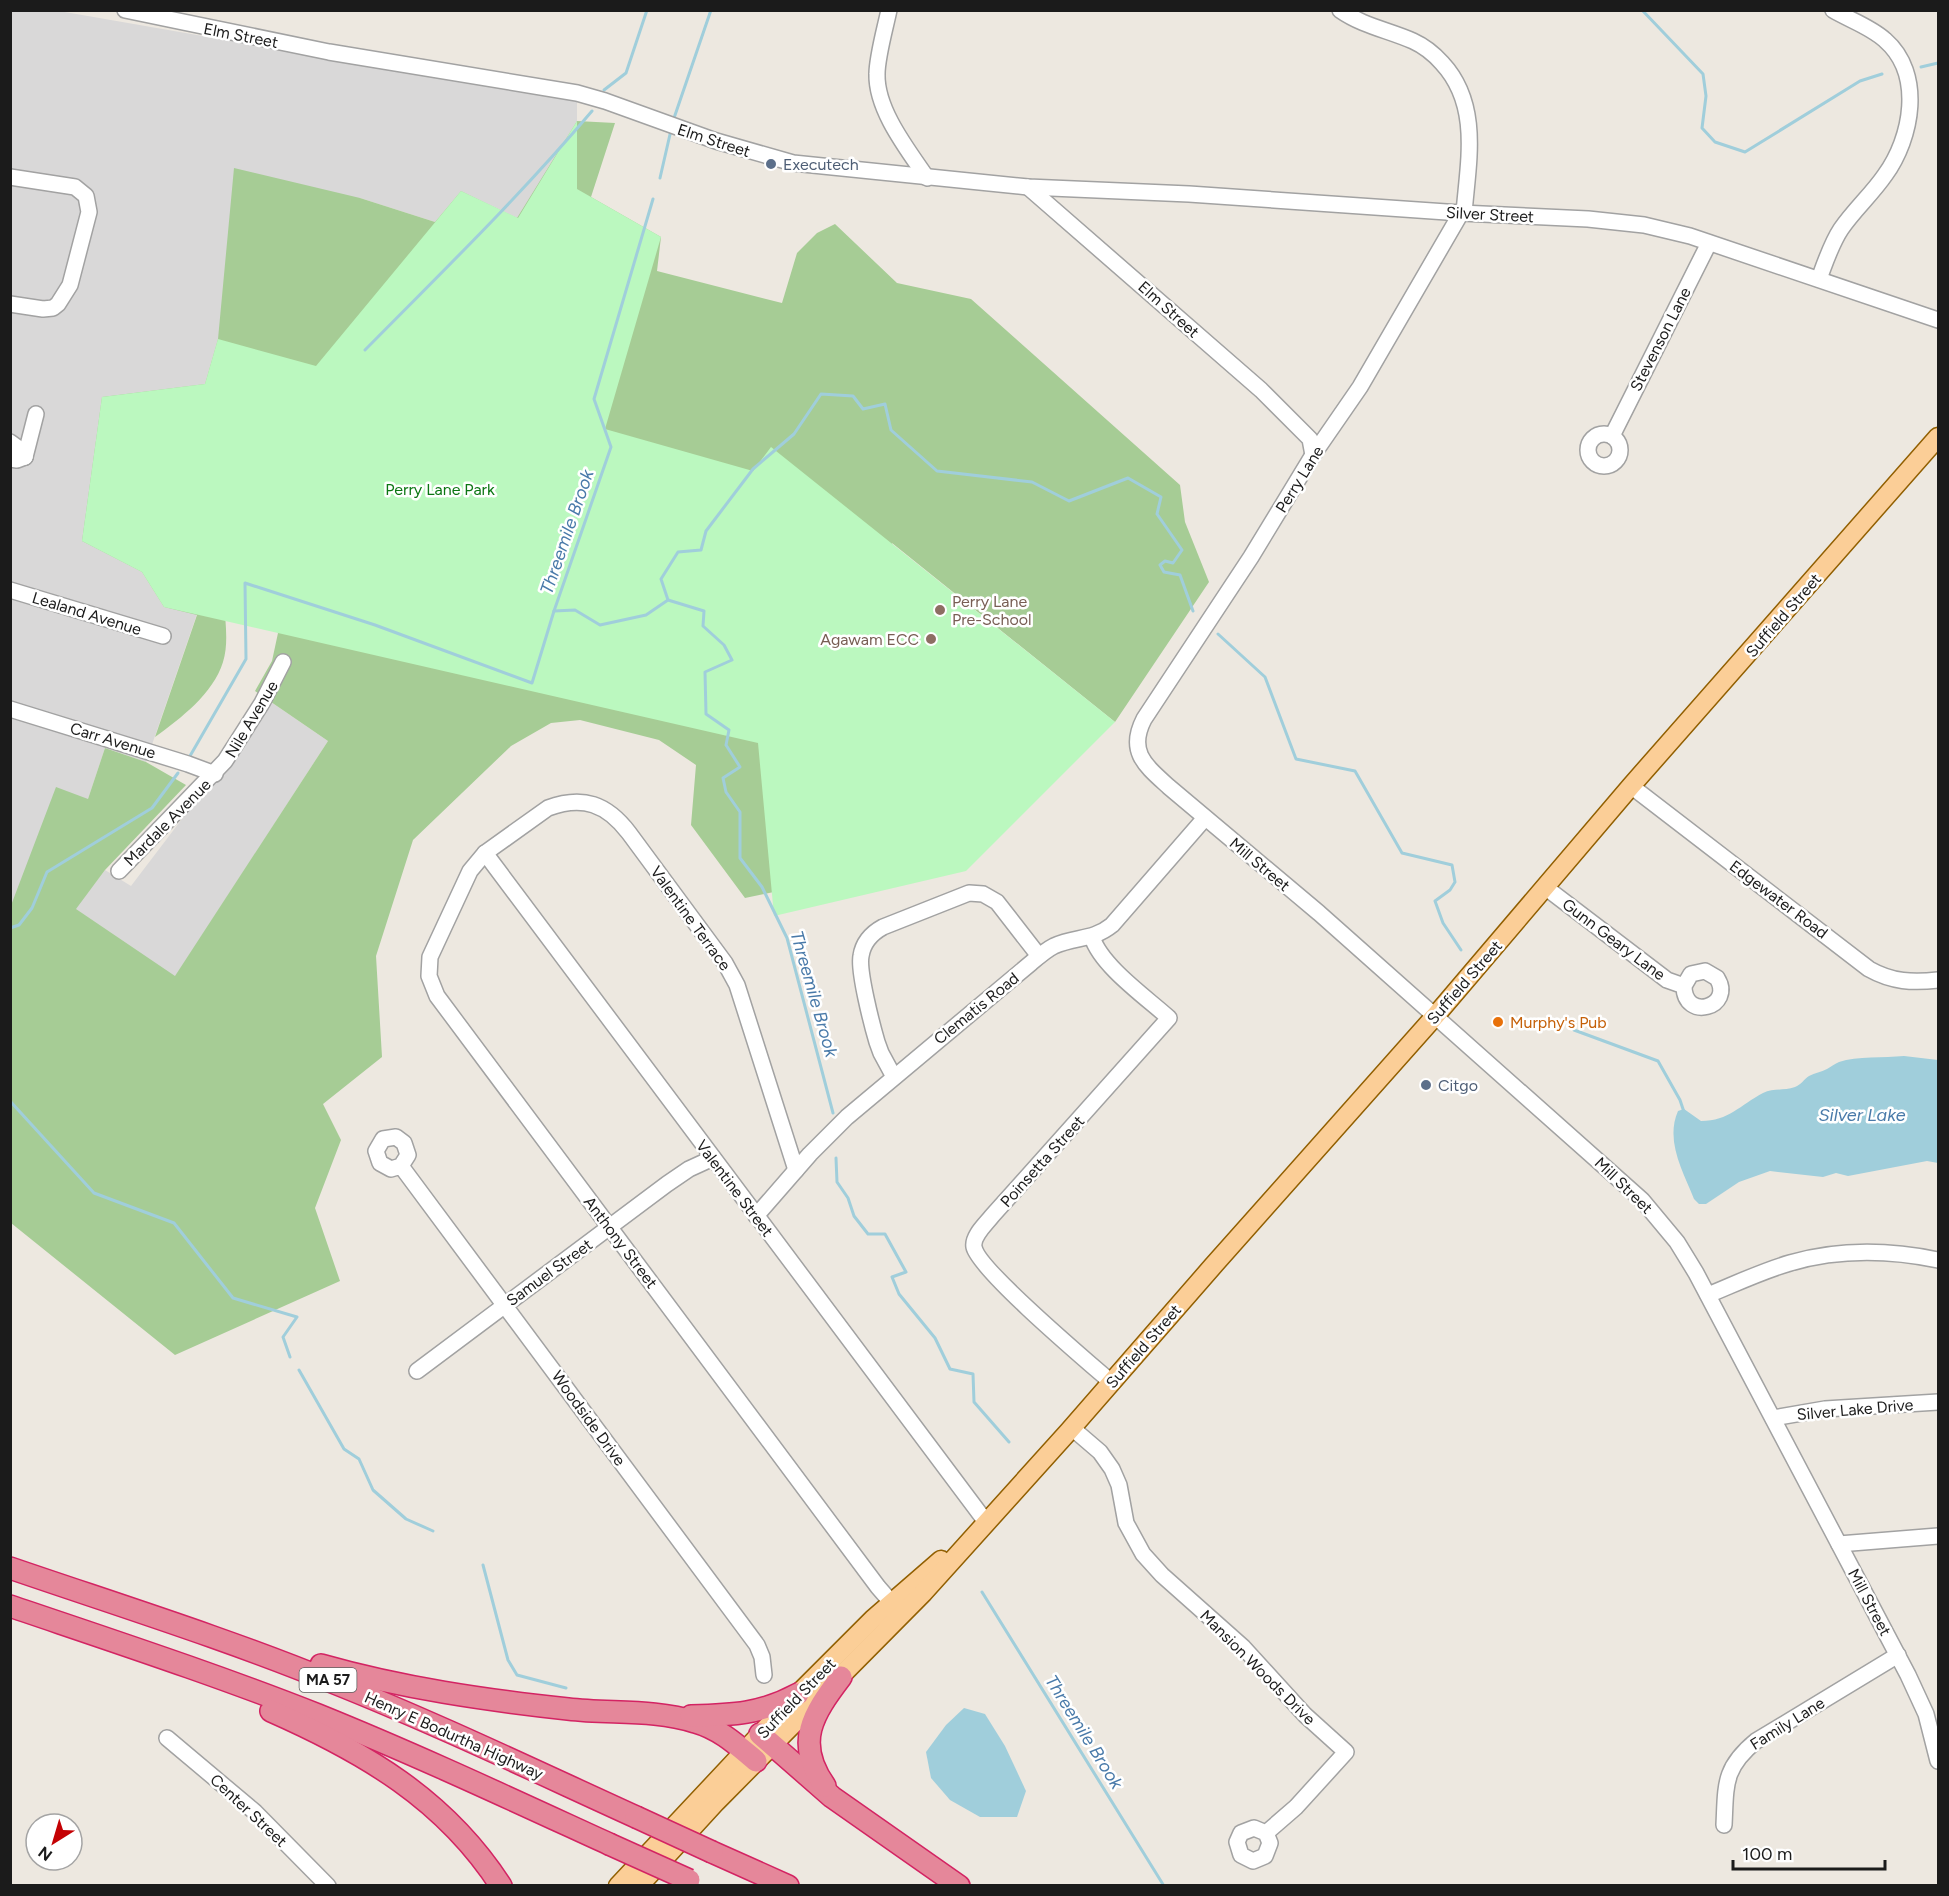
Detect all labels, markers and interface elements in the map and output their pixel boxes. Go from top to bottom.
street label: Elm Street [202,19,280,52]
street label: Elm Street [675,120,753,161]
place label: Executech [783,155,859,174]
marker: Executech [764,157,778,171]
street label: Silver Street [1445,203,1534,226]
street label: Elm Street [1134,277,1203,342]
street label: Stevenson Lane [1626,284,1695,394]
street label: Perry Lane [1271,442,1328,516]
water label: Threemile Brook [535,466,599,597]
park label: Perry Lane Park [385,480,495,499]
street label: Suffield Street [1742,570,1825,661]
street label: Lealand Avenue [30,588,144,639]
place label: Perry Lane Pre-School [952,592,1032,629]
marker: Perry Lane Pre-School [933,603,947,617]
place label: Agawam ECC [820,630,919,649]
marker: Agawam ECC [924,632,938,646]
street label: Nile Avenue [221,677,282,761]
street label: Carr Avenue [68,718,158,763]
street label: Mardale Avenue [120,775,215,870]
street label: Mill Street [1226,834,1294,895]
street label: Edgewater Road [1726,856,1832,943]
street label: Valentine Terrace [646,863,735,974]
street label: Gunn Geary Lane [1559,895,1669,984]
water label: Threemile Brook [785,928,843,1061]
street label: Suffield Street [1423,937,1506,1028]
street label: Clematis Road [930,968,1023,1048]
place label: Murphy's Pub [1510,1013,1607,1032]
marker: Murphy's Pub [1491,1015,1505,1029]
place label: Citgo [1438,1076,1478,1095]
marker: Citgo [1419,1078,1433,1092]
water label: Silver Lake [1818,1104,1906,1126]
street label: Poinsetta Street [996,1112,1088,1211]
street label: Valentine Street [692,1136,777,1240]
street label: Mill Street [1591,1153,1657,1218]
street label: Anthony Street [580,1193,661,1292]
street label: Samuel Street [503,1235,596,1310]
street label: Suffield Street [1102,1301,1185,1392]
street label: Woodside Drive [548,1367,630,1470]
street label: Silver Lake Drive [1796,1395,1914,1424]
street label: Mill Street [1844,1566,1895,1639]
street label: Mansion Woods Drive [1196,1606,1319,1729]
street label: Suffield Street [753,1654,840,1743]
road number: MA 57 [300,1668,356,1692]
water label: Threemile Brook [1040,1671,1129,1794]
street label: Henry E Bodurtha Highway [362,1687,547,1784]
street label: Family Lane [1747,1693,1828,1754]
street label: Center Street [206,1770,291,1851]
north arrow [24,1812,84,1872]
scale bar [1733,1833,1884,1871]
text: N [35,1842,56,1865]
text: 100 m [1742,1843,1792,1865]

